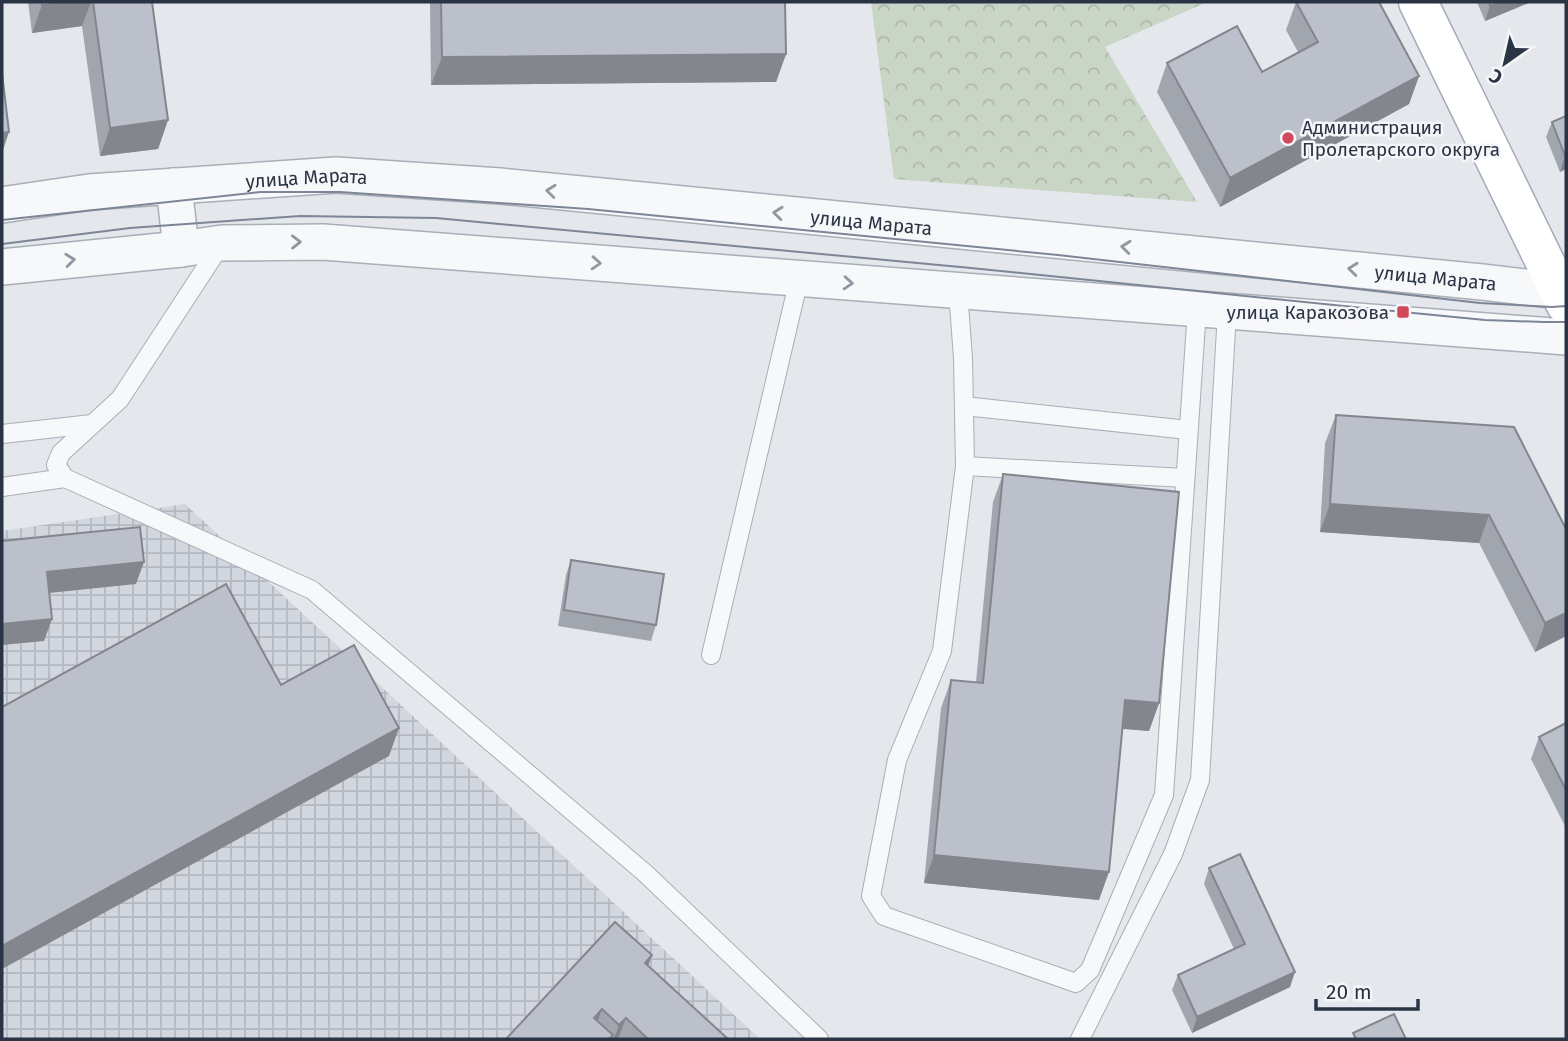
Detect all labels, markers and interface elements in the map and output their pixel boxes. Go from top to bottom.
north arrow [1470,28,1540,98]
text: С [1485,64,1507,89]
place label: Администрация Пролетарского округа [1302,116,1500,161]
marker: Администрация Пролетарского округа [1280,130,1296,146]
street label: улица Марата [245,164,368,193]
one-way arrow [546,184,557,199]
street label: улица Марата [809,205,933,240]
one-way arrow [772,206,783,221]
one-way arrow [291,234,302,250]
one-way arrow [1120,239,1132,254]
one-way arrow [64,253,75,268]
one-way arrow [591,255,602,270]
street label: улица Марата [1374,261,1498,296]
one-way arrow [1347,262,1358,277]
one-way arrow [842,275,853,290]
place label: улица Каракозова [1227,301,1389,324]
marker: улица Каракозова [1395,304,1411,320]
scale bar [1316,968,1418,1012]
text: 20 m [1326,979,1372,1005]

